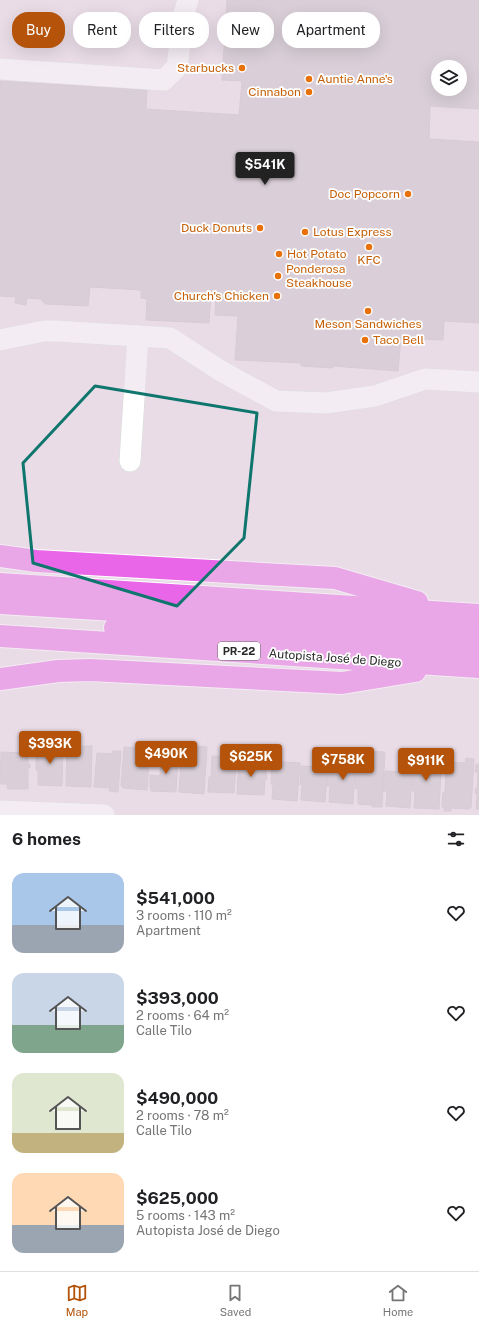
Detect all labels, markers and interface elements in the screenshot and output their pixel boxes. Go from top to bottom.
chip: Buy [12,12,65,48]
chip: Rent [73,12,131,48]
chip: Filters [139,12,209,48]
chip: New [217,12,274,48]
chip: Apartment [282,12,380,48]
map controls [431,60,467,96]
button: layers [431,60,467,96]
place label: Starbucks [177,61,234,75]
marker: Starbucks [237,63,247,73]
place label: Auntie Anne's [317,72,393,86]
marker: Auntie Anne's [304,74,314,84]
place label: Cinnabon [248,85,301,99]
marker: Cinnabon [304,87,314,97]
pin: $541K [237,152,293,186]
text: $541K [244,157,286,172]
place label: Doc Popcorn [329,187,400,201]
marker: Doc Popcorn [403,189,413,199]
place label: Duck Donuts [181,221,252,235]
marker: Duck Donuts [255,223,265,233]
place label: Lotus Express [313,225,391,239]
marker: Lotus Express [300,227,310,237]
marker: KFC [364,242,374,252]
place label: Hot Potato [287,247,347,261]
marker: Hot Potato [274,249,284,259]
place label: KFC [357,253,381,267]
place label: Ponderosa Steakhouse [286,262,352,290]
marker: Ponderosa Steakhouse [273,271,283,281]
place label: Church's Chicken [174,289,269,303]
marker: Church's Chicken [272,291,282,301]
marker: Meson Sandwiches [363,306,373,316]
place label: Meson Sandwiches [314,317,422,331]
place label: Taco Bell [373,333,424,347]
marker: Taco Bell [360,335,370,345]
road number: PR-22 [218,642,260,660]
street label: Autopista José de Diego [268,646,402,670]
pin: $393K [22,731,78,765]
text: $393K [28,736,72,751]
pin: $490K [138,741,194,775]
pin: $625K [223,744,279,778]
text: $490K [144,746,188,761]
pin: $758K [315,747,371,781]
pin: $911K [398,748,454,782]
text: $625K [229,749,273,764]
text: $758K [321,752,365,767]
text: $911K [407,753,445,768]
icon: filters [445,828,467,850]
text: 6 homes [12,829,81,849]
text: $541,000 [136,888,215,908]
icon: home [44,889,92,937]
icon: heart [445,902,467,924]
text: 3 rooms · 110 m² [136,908,232,923]
text: Apartment [136,923,201,938]
text: $393,000 [136,988,219,1008]
icon: home [44,989,92,1037]
icon: heart [445,1002,467,1024]
text: 2 rooms · 64 m² [136,1008,229,1023]
text: Calle Tilo [136,1023,192,1038]
text: $490,000 [136,1088,218,1108]
icon: home [44,1089,92,1137]
icon: heart [445,1102,467,1124]
text: 2 rooms · 78 m² [136,1108,229,1123]
text: Calle Tilo [136,1123,192,1138]
text: $625,000 [136,1188,219,1208]
icon: home [44,1189,92,1237]
icon: heart [445,1202,467,1224]
text: 5 rooms · 143 m² [136,1208,235,1223]
text: Autopista José de Diego [136,1223,280,1238]
tab: Map [66,1282,88,1318]
tab: Saved [220,1282,251,1318]
tab: Home [383,1282,413,1318]

